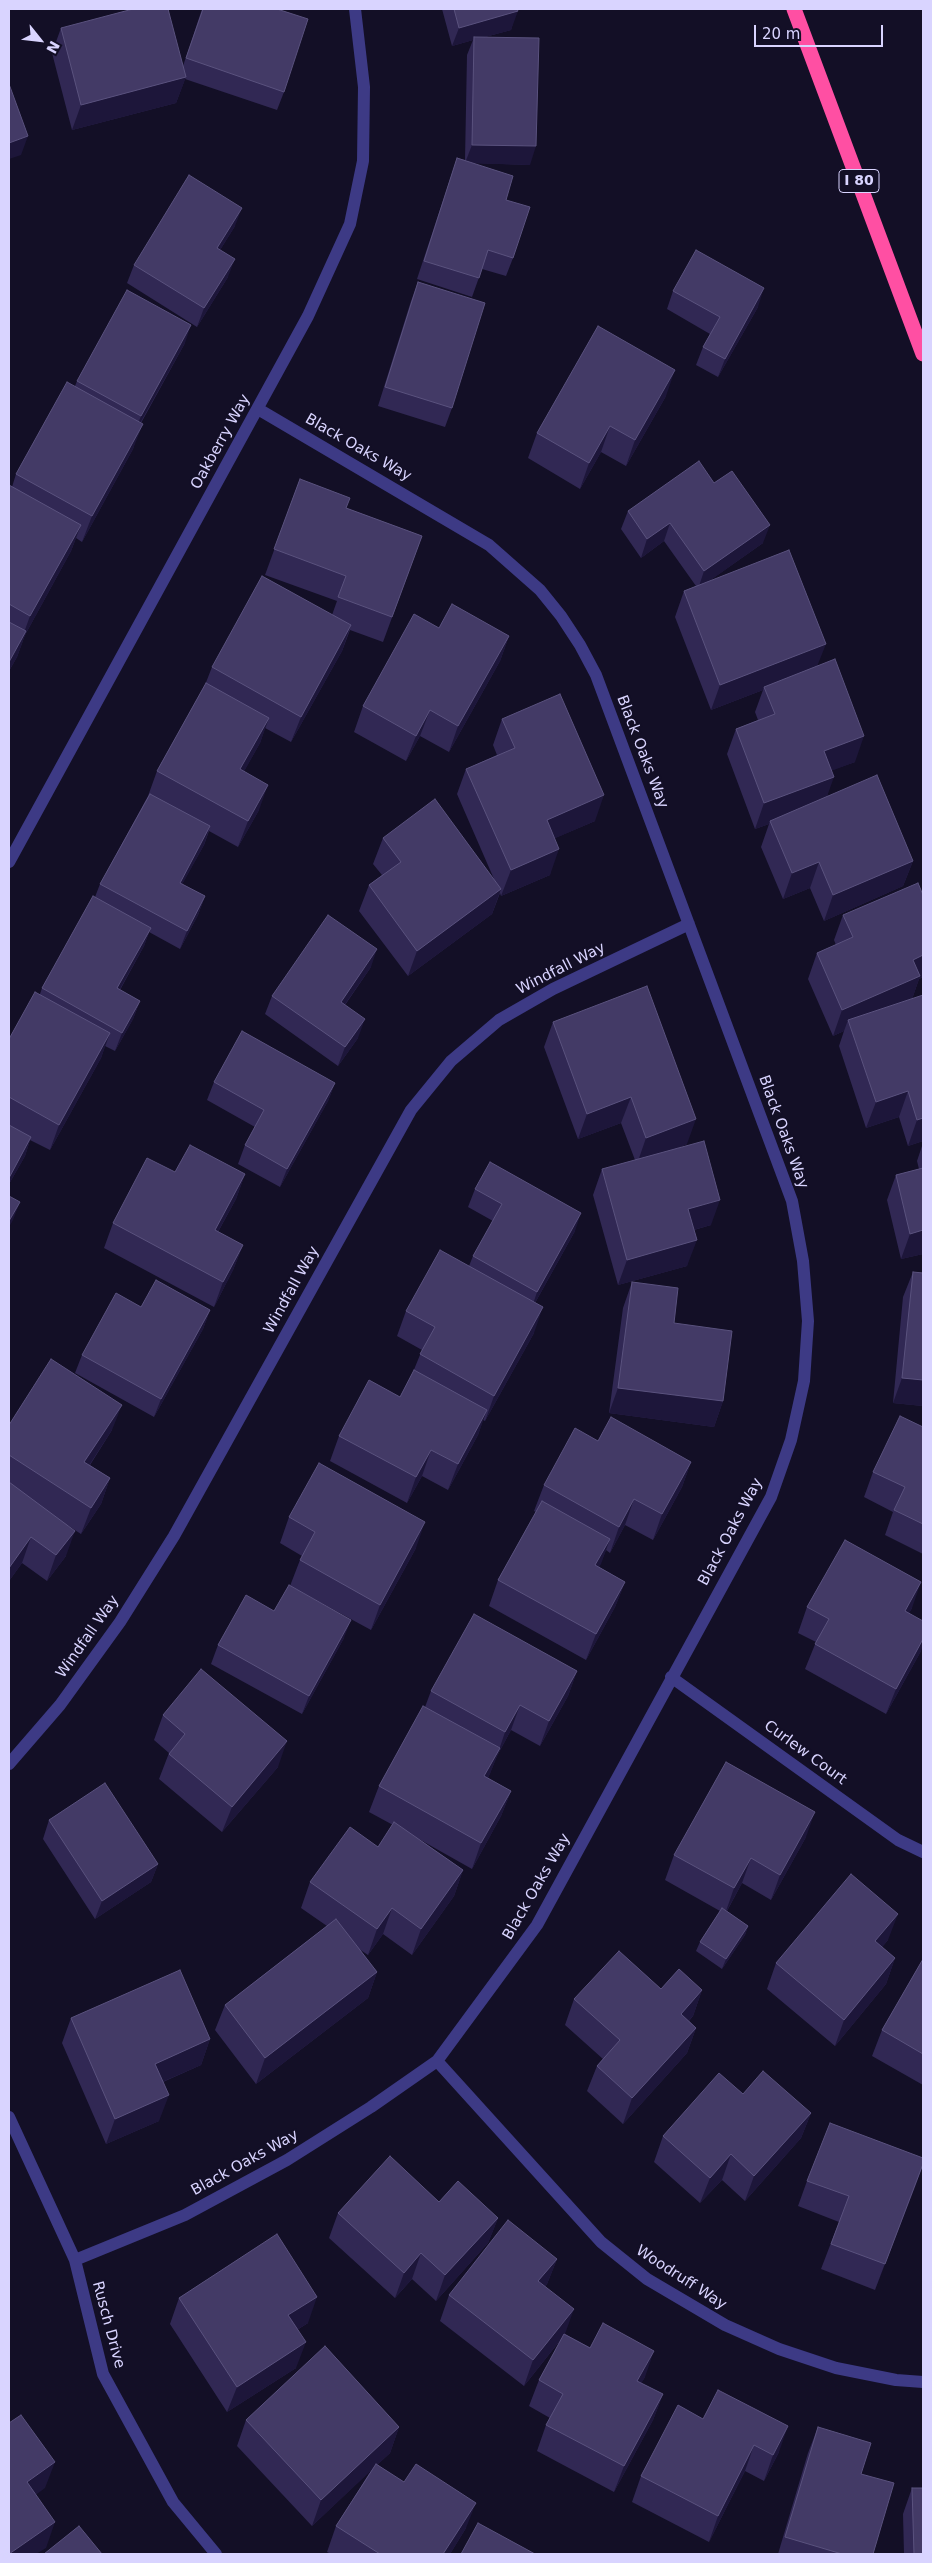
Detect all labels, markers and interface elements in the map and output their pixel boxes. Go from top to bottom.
north arrow [15,15,65,65]
scale bar [757,15,886,47]
text: 20 m [762,25,800,43]
text: N [43,38,63,56]
road number: I 80 [839,170,879,192]
street label: Oakberry Way [187,391,255,493]
street label: Black Oaks Way [302,410,414,486]
street label: Black Oaks Way [612,693,672,811]
street label: Windfall Way [514,939,608,999]
street label: Black Oaks Way [754,1073,812,1191]
street label: Windfall Way [261,1243,323,1337]
street label: Black Oaks Way [695,1475,767,1589]
street label: Windfall Way [53,1592,123,1682]
street label: Curlew Court [760,1717,850,1789]
street label: Black Oaks Way [499,1831,575,1943]
street label: Black Oaks Way [188,2126,302,2200]
street label: Woodruff Way [632,2242,730,2314]
street label: Rusch Drive [88,2279,128,2371]

